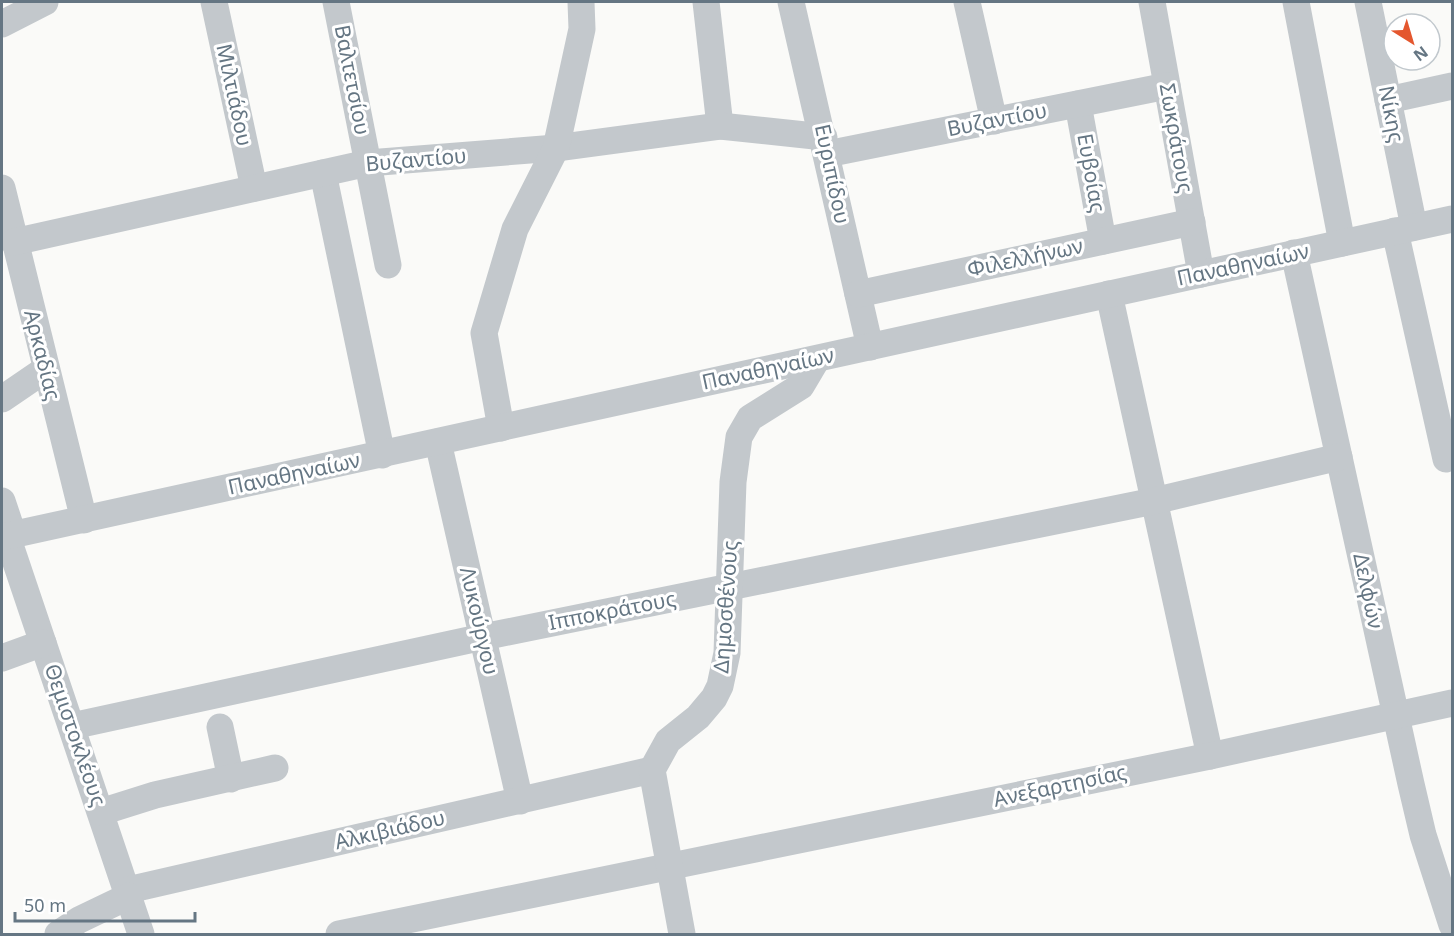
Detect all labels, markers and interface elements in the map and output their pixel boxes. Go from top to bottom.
north arrow [1382,12,1442,72]
street label: Βαλτετσίου [329,22,377,137]
street label: Μιλτιάδου [210,41,259,148]
text: N [1409,41,1433,67]
street label: Σωκράτους [1154,81,1200,195]
street label: Νίκης [1373,83,1411,145]
street label: Βυζαντίου [944,96,1049,142]
street label: Ευριπίδου [809,121,857,226]
street label: Ευβοίας [1071,131,1113,214]
street label: Βυζαντίου [364,141,468,177]
street label: Φιλελλήνων [964,231,1085,283]
street label: Παναθηναίων [1174,236,1312,292]
street label: Αρκαδίας [18,307,68,403]
street label: Παναθηναίων [699,340,837,396]
street label: Παναθηναίων [225,445,363,501]
street label: Δημοσθένους [706,540,744,674]
street label: Δελφών [1347,551,1391,631]
street label: Λυκούργου [454,564,506,677]
street label: Ιπποκράτους [546,584,678,636]
street label: Θεμιστοκλέους [39,660,113,810]
street label: Ανεξαρτησίας [991,757,1129,813]
street label: Αλκιβιάδου [332,803,448,855]
scale bar [15,885,195,923]
text: 50 m [24,893,66,917]

